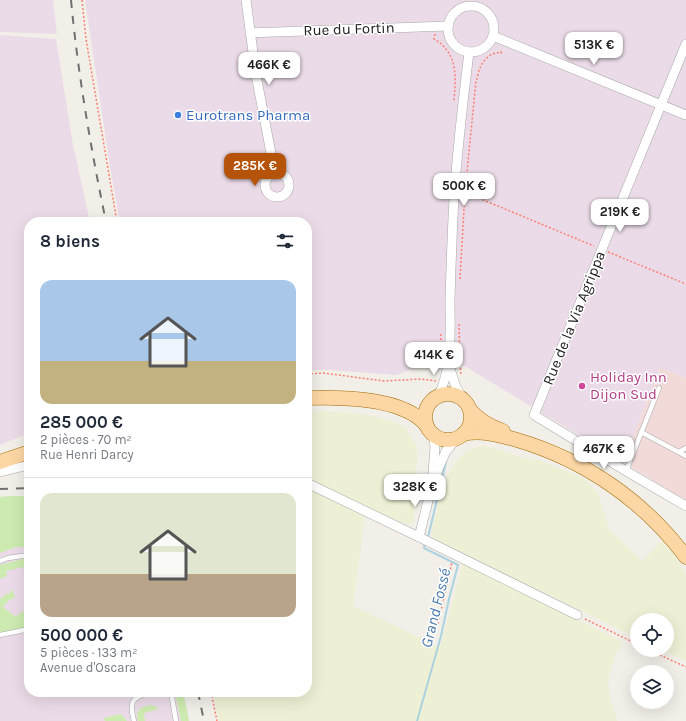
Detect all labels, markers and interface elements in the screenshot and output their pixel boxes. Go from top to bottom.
street label: Rue du Fortin [303,18,395,40]
pin: 513K € [561,32,627,66]
text: 513K € [574,37,614,52]
pin: 466K € [236,52,302,86]
text: 466K € [247,57,291,72]
place label: Eurotrans Pharma [186,106,310,124]
marker: Eurotrans Pharma [173,110,183,120]
pin: 285K € [222,153,288,187]
text: 285K € [233,158,277,173]
pin: 500K € [431,173,497,207]
text: 500K € [442,178,486,193]
pin: 219K € [587,199,653,233]
text: 219K € [600,204,640,219]
icon: filters [274,230,296,252]
text: 8 biens [40,231,100,251]
street label: Rue de la Via Agrippa [539,248,609,388]
icon: home [132,306,204,378]
pin: 414K € [401,342,467,376]
text: 414K € [414,347,454,362]
place label: Holiday Inn Dijon Sud [590,368,667,403]
marker: Holiday Inn Dijon Sud [577,381,587,391]
text: 285 000 € [40,412,123,432]
text: 2 pièces · 70 m² [40,432,132,447]
pin: 467K € [571,436,637,470]
text: 467K € [583,441,625,456]
text: Rue Henri Darcy [40,447,134,462]
pin: 328K € [382,474,448,508]
text: 328K € [393,479,437,494]
icon: home [132,519,204,591]
water label: Grand Fossé [416,566,455,650]
map controls [630,613,674,709]
button: locate [630,613,674,657]
text: 500 000 € [40,625,123,645]
text: 5 pièces · 133 m² [40,645,137,660]
text: Avenue d'Oscara [40,660,136,675]
button: layers [630,665,674,709]

